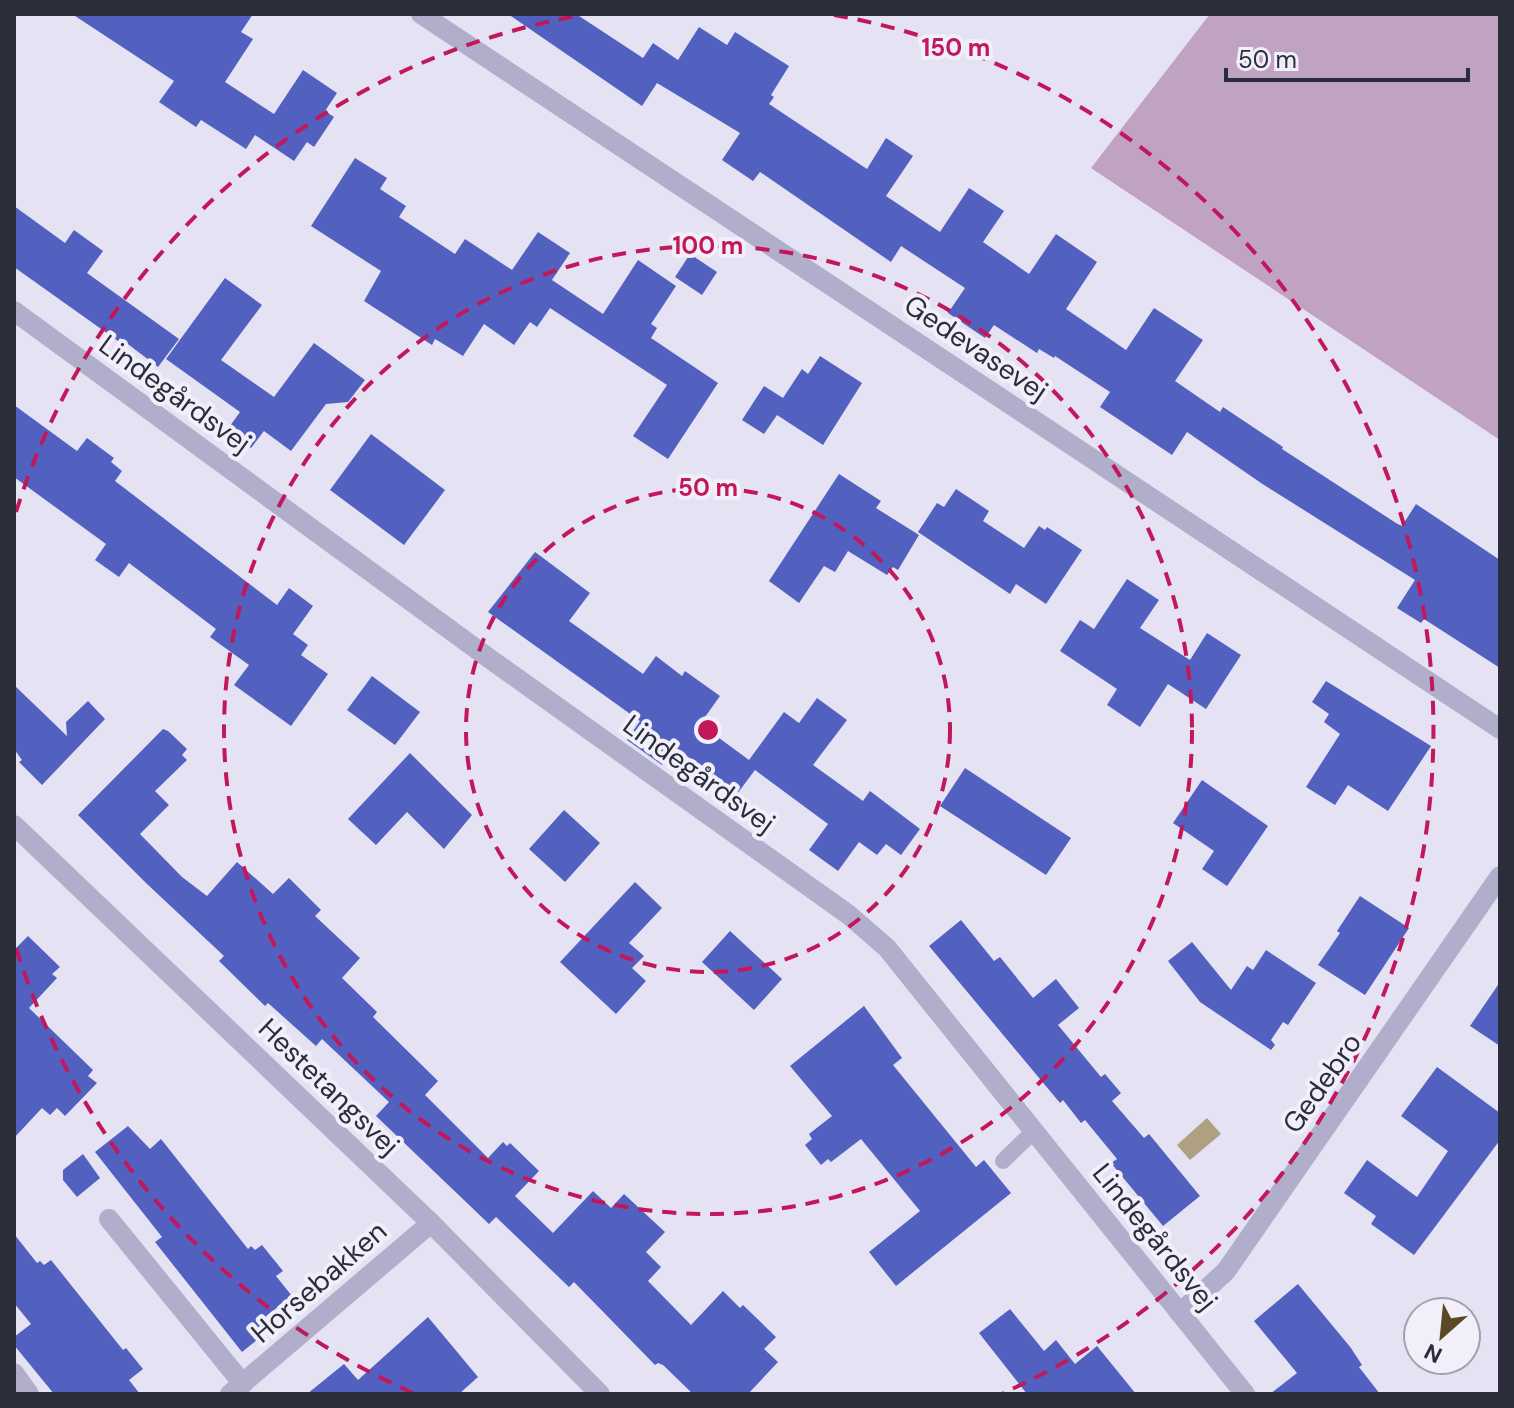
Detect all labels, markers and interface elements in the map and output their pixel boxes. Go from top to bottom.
text: 150 m [922,32,990,63]
scale bar [1226,32,1468,82]
text: 50 m [1238,44,1297,75]
text: 100 m [673,230,743,261]
street label: Gedevasevej [897,286,1055,410]
street label: Lindegårdsvej [92,326,258,462]
text: 50 m [678,472,738,503]
street label: Lindegårdsvej [616,706,782,842]
centre of rings [694,716,722,744]
street label: Hestetangsvej [251,1010,407,1164]
street label: Gedebro [1274,1025,1370,1141]
street label: Lindegårdsvej [1084,1156,1226,1318]
street label: Horsebakken [243,1213,395,1351]
north arrow [1402,1296,1482,1376]
text: N [1419,1337,1447,1370]

